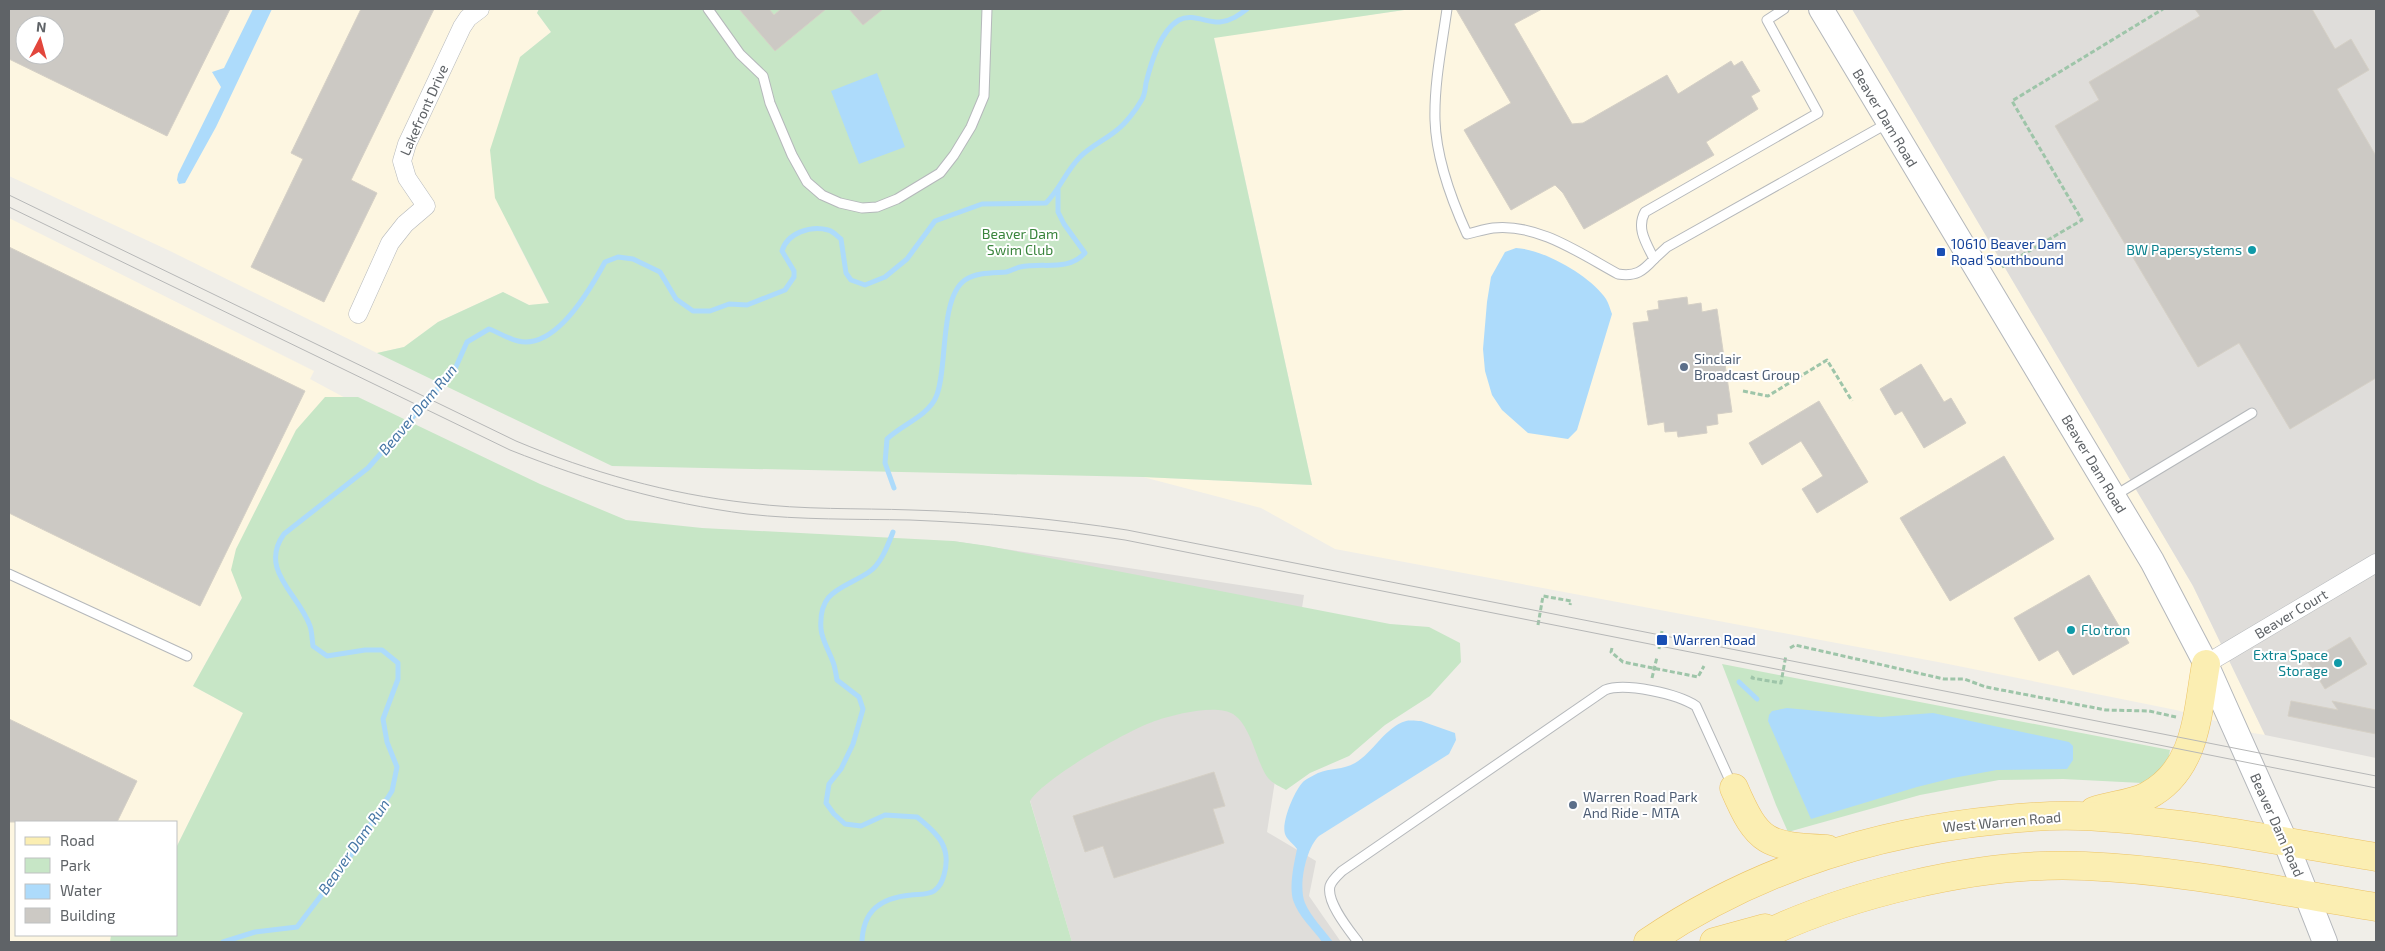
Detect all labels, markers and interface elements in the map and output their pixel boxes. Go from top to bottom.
north arrow [15,15,65,65]
text: N [35,18,47,36]
street label: Lakefront Drive [396,62,451,158]
street label: Beaver Dam Road [1849,65,1922,170]
park label: Beaver Dam Swim Club [982,225,1058,258]
place label: 10610 Beaver Dam Road Southbound [1951,235,2067,268]
place label: BW Papersystems [2126,241,2242,258]
marker: BW Papersystems [2246,244,2258,256]
marker: 10610 Beaver Dam Road Southbound [1935,246,1947,258]
place label: Sinclair Broadcast Group [1694,350,1800,383]
water label: Beaver Dam Run [374,361,460,458]
marker: Sinclair Broadcast Group [1678,361,1690,373]
street label: Beaver Dam Road [2058,411,2131,516]
street label: Beaver Court [2251,585,2330,642]
place label: Flo tron [2081,621,2130,638]
marker: Flo tron [2065,624,2077,636]
place label: Warren Road [1673,631,1756,648]
marker: Warren Road [1655,633,1669,647]
place label: Extra Space Storage [2253,646,2328,679]
marker: Extra Space Storage [2332,657,2344,669]
street label: Beaver Dam Road [2247,770,2308,879]
place label: Warren Road Park And Ride - MTA [1583,788,1698,821]
water label: Beaver Dam Run [314,795,393,898]
marker: Warren Road Park And Ride - MTA [1567,799,1579,811]
street label: West Warren Road [1942,808,2062,835]
legend [15,821,178,936]
text: Road [60,831,95,849]
text: Park [60,856,91,874]
text: Water [60,881,102,899]
text: Building [60,906,116,924]

